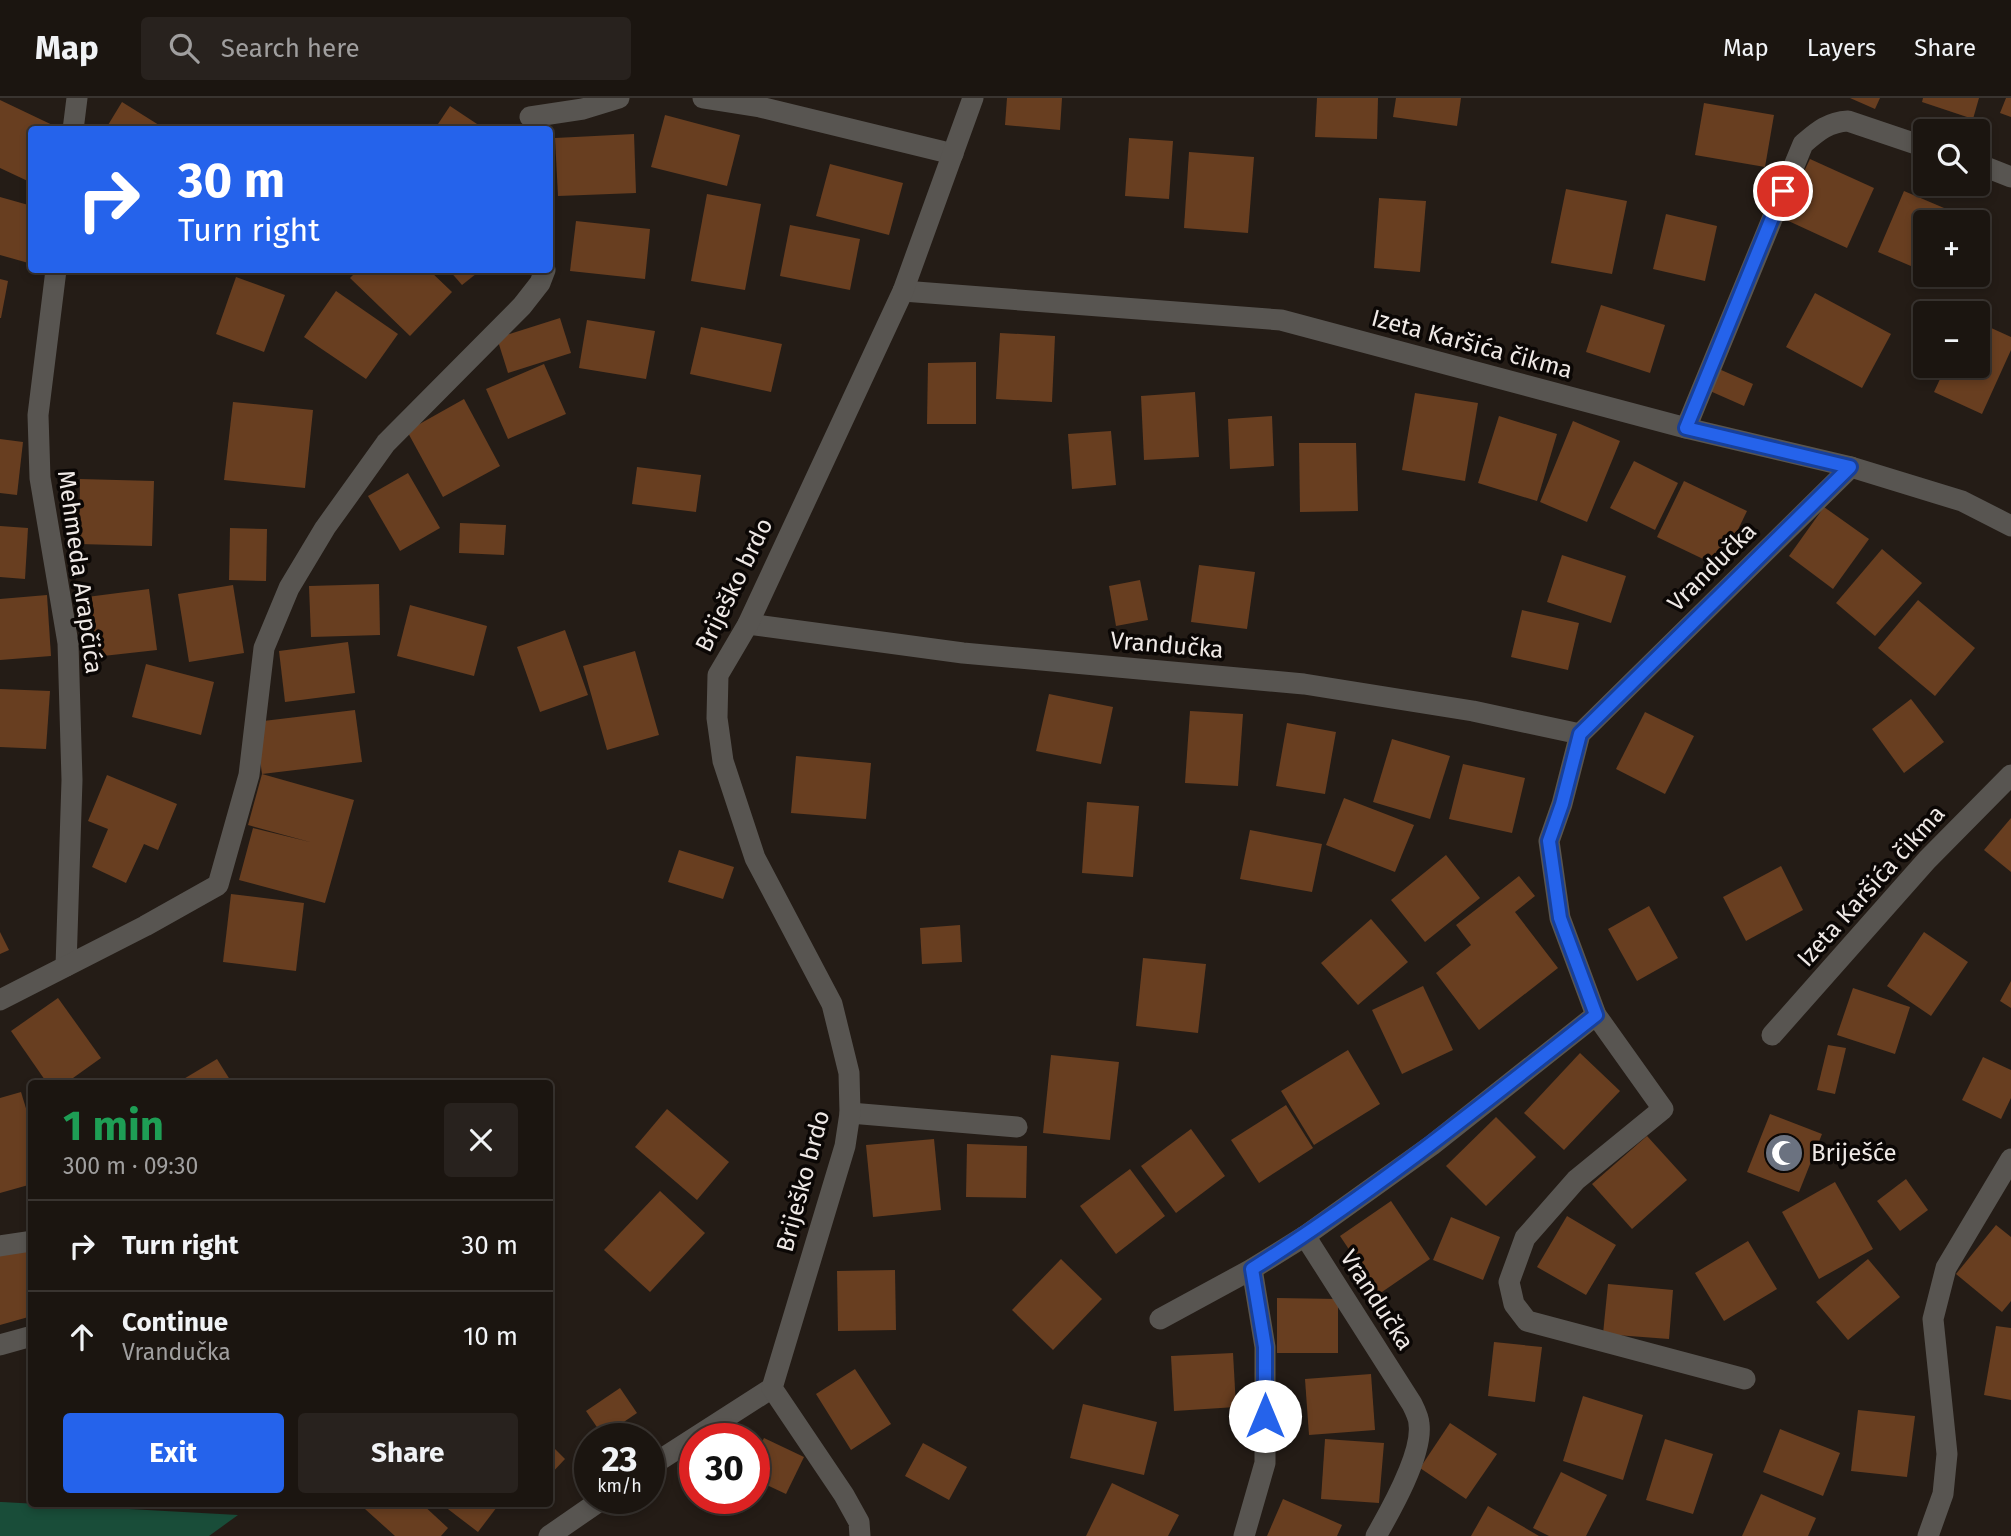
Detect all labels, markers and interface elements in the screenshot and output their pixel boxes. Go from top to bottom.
search box [141,17,631,80]
text: Map [35,28,99,68]
icon: search [165,29,203,67]
text: Search here [221,33,360,64]
text: Map [1723,34,1769,62]
text: Layers [1807,34,1876,62]
text: Share [1914,34,1976,62]
map controls [1913,119,1990,378]
button: search [1913,119,1990,196]
text: 30 m [178,151,285,210]
icon: right [63,154,154,245]
pin [1753,161,1813,221]
icon: arrive [1764,172,1802,210]
button: + [1913,210,1990,287]
text: Turn right [178,211,320,249]
button: − [1913,301,1990,378]
street label: Izeta Karšića čikma [1368,304,1576,384]
street label: Mehmeda Arapčića [52,468,108,676]
street label: Briješko brdo [690,514,778,656]
street label: Vrandučka [1662,517,1762,617]
street label: Vrandučka [1109,626,1225,664]
street label: Izeta Karšića čikma [1791,800,1951,972]
text: 1 min [63,1101,164,1151]
button: close [444,1103,518,1177]
street label: Briješko brdo [771,1107,835,1255]
mosque icon: Briješće [1763,1132,1805,1174]
place label: Briješće [1811,1139,1897,1167]
text: 300 m · 09:30 [63,1152,198,1180]
icon: right [63,1227,101,1265]
text: Turn right [122,1230,239,1261]
text: 30 m [461,1230,518,1261]
street label: Vrandučka [1334,1245,1420,1355]
text: Continue [122,1307,228,1338]
icon: ahead [63,1318,101,1356]
text: 10 m [463,1321,518,1352]
text: Vrandučka [122,1338,231,1366]
position arrow [1228,1379,1302,1453]
button: Exit [63,1413,284,1493]
button: Share [298,1413,518,1493]
speed limit sign: 30 [679,1423,770,1514]
text: 23 [601,1438,638,1480]
text: km/h [597,1475,642,1497]

